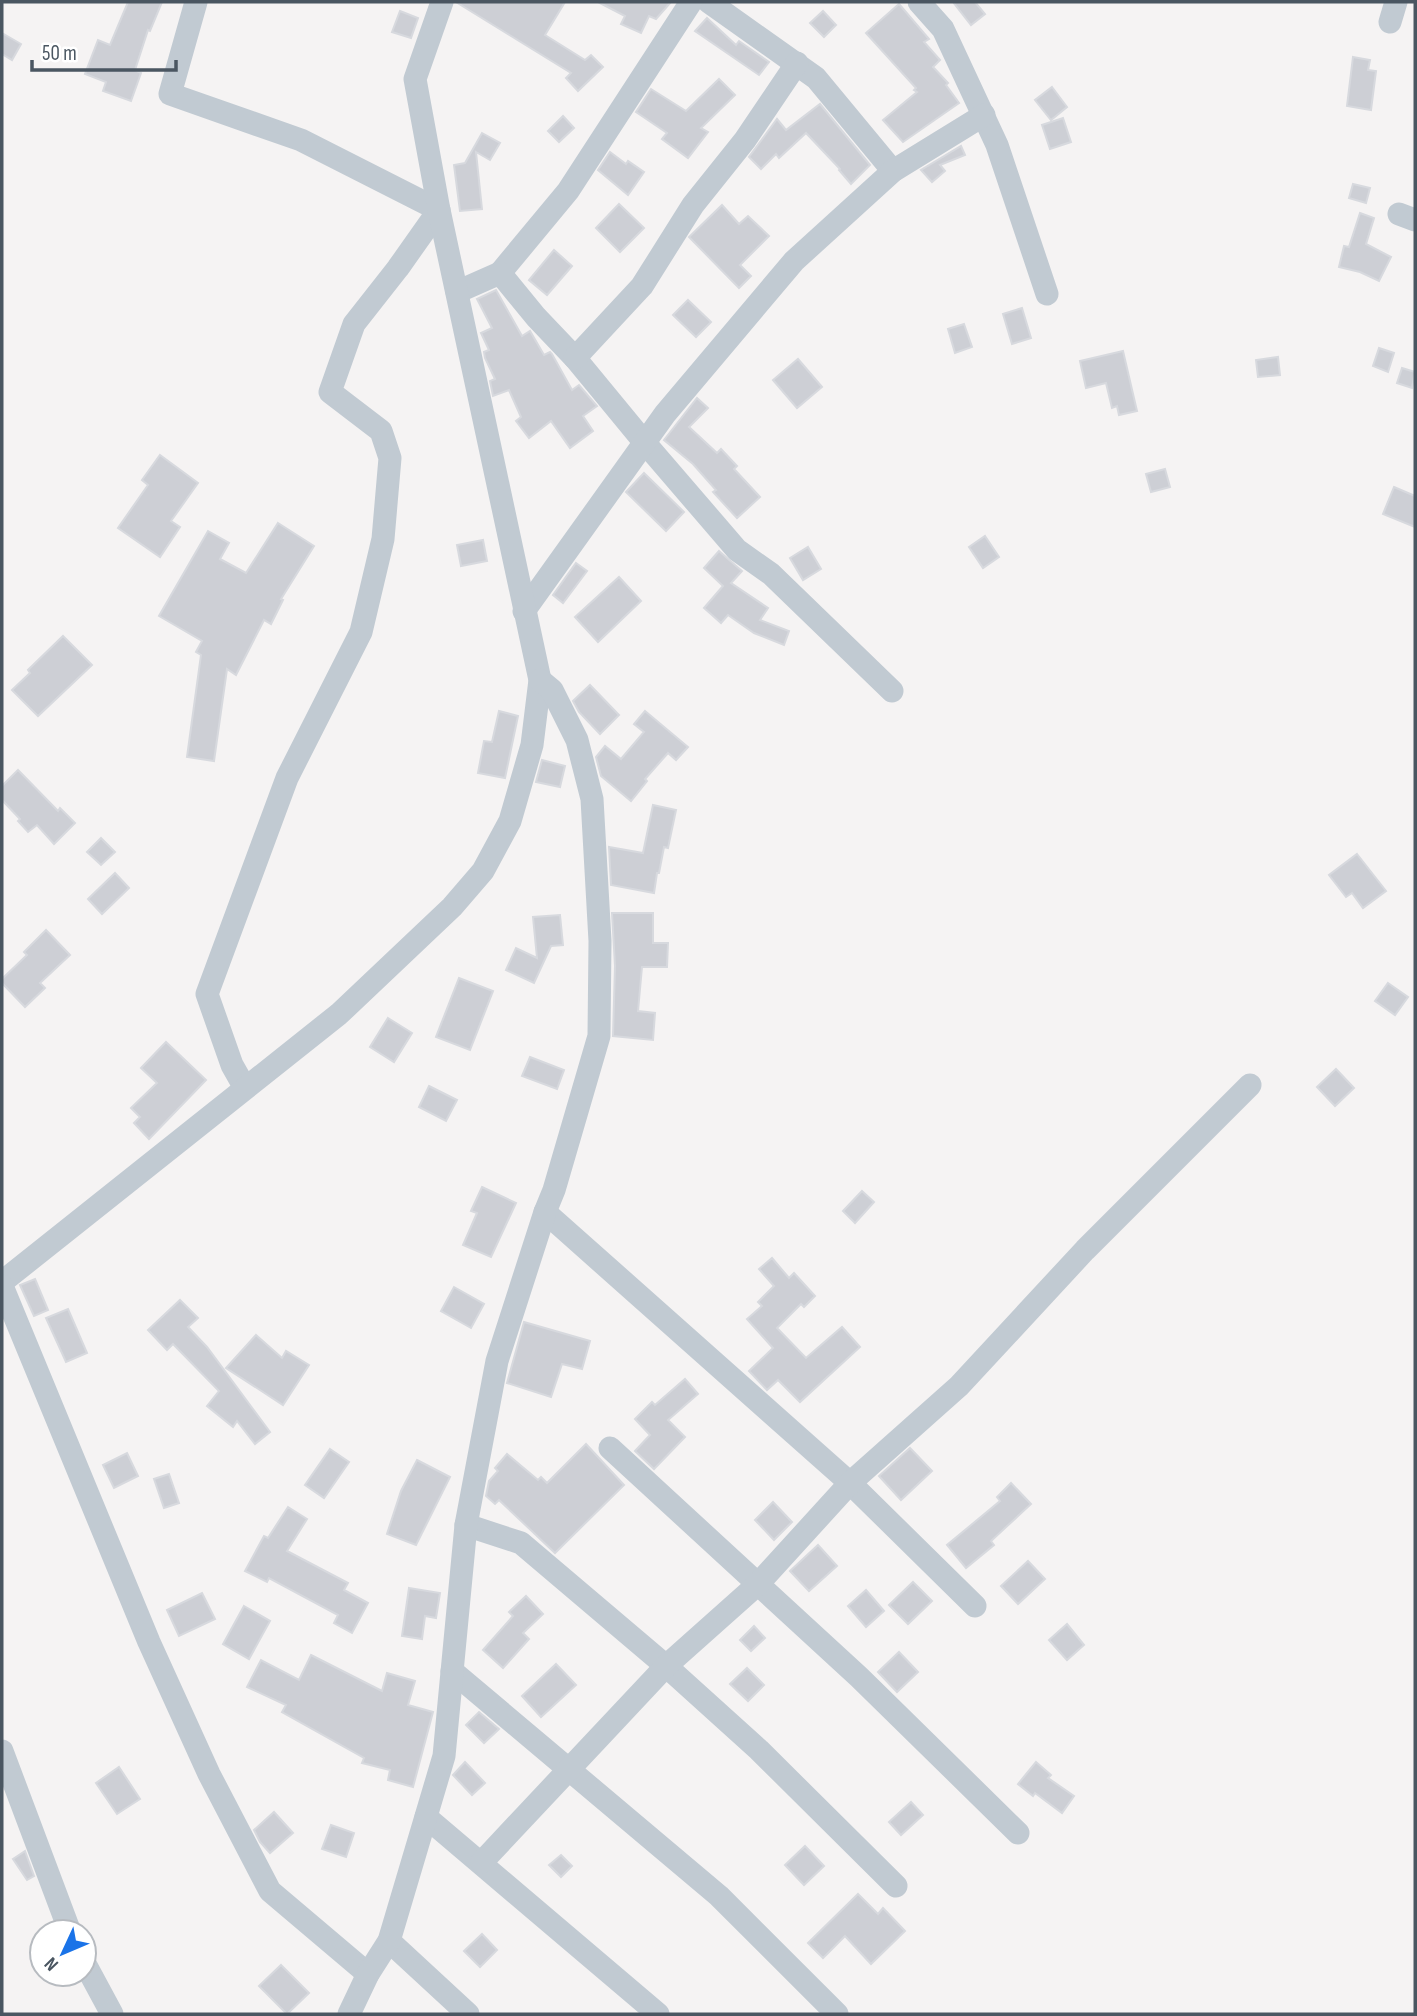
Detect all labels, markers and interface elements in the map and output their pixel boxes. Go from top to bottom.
scale bar [32,28,175,72]
text: 50 m [42,41,77,66]
north arrow [28,1918,98,1988]
text: N [40,1952,64,1975]

